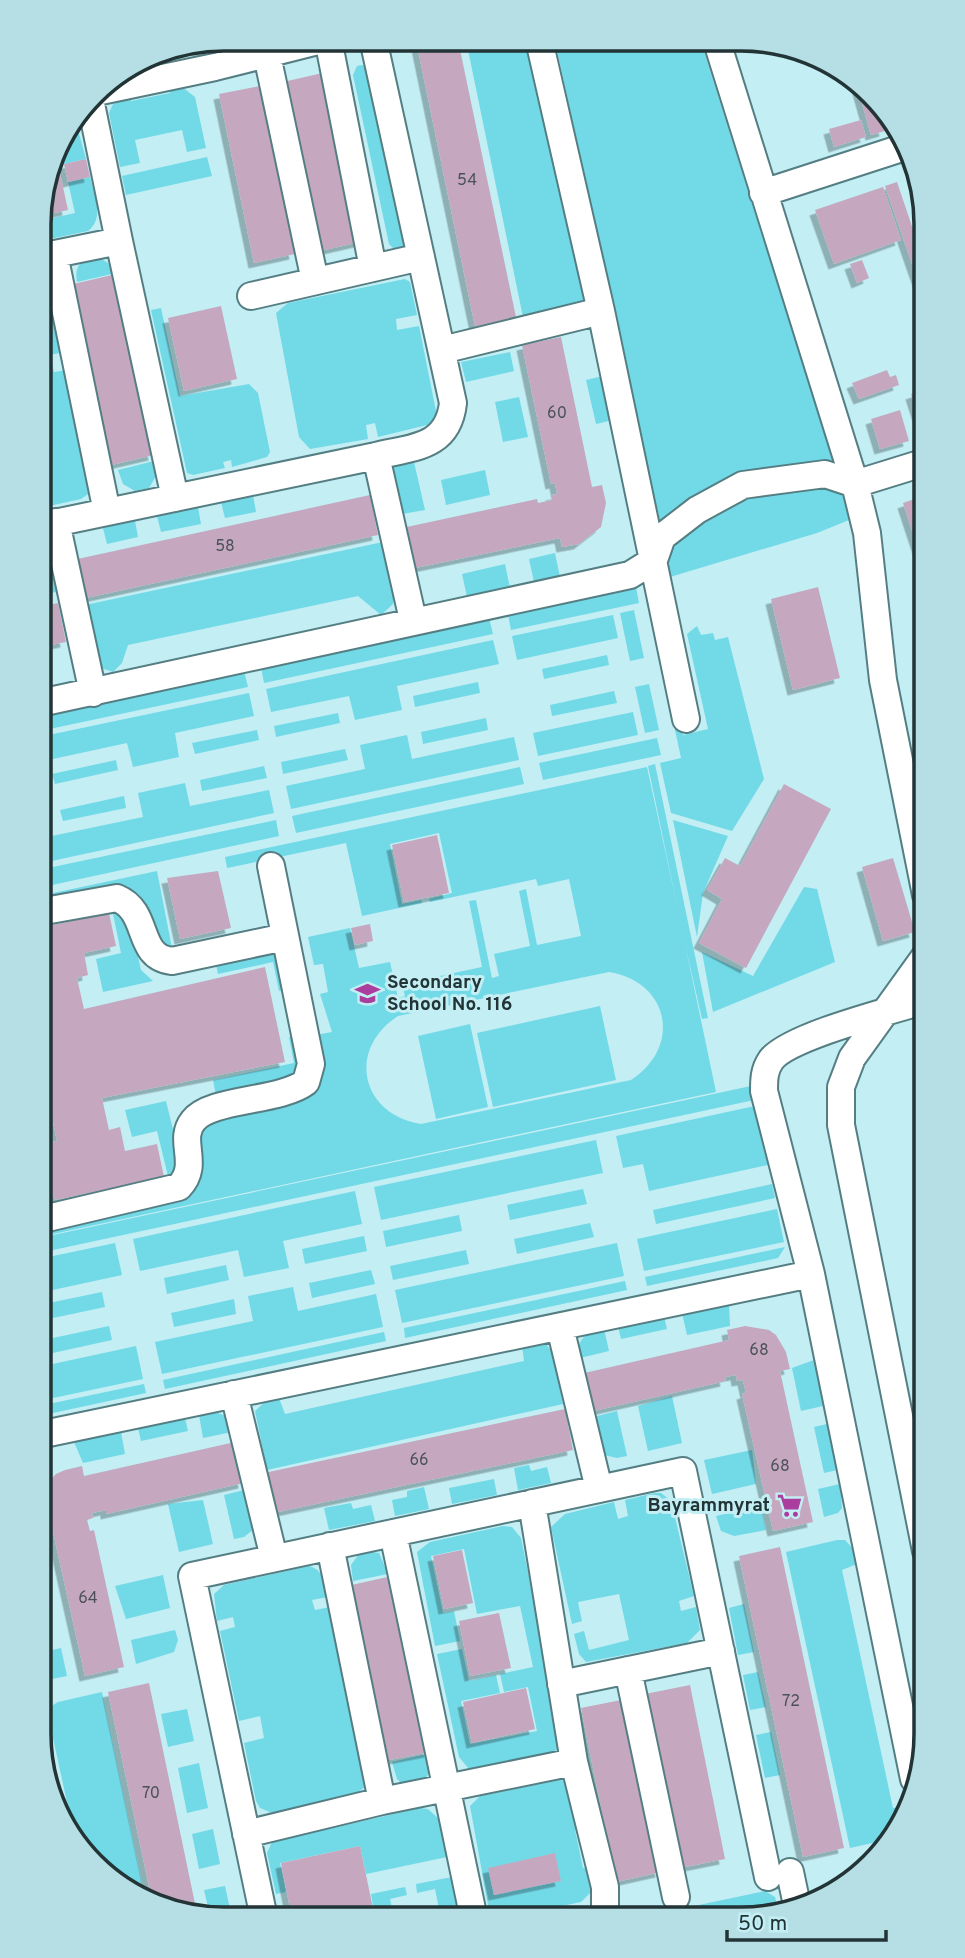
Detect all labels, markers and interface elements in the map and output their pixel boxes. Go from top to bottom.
house number: 54 [457,171,477,191]
house number: 60 [547,404,567,424]
house number: 58 [215,537,235,557]
place label: Secondary School No. 116 [387,971,512,1017]
school or university icon: Secondary School No. 116 [353,980,381,1008]
house number: 68 [749,1341,769,1361]
house number: 66 [409,1451,429,1471]
house number: 68 [770,1457,790,1477]
supermarket icon: Bayrammyrat [776,1492,804,1520]
place label: Bayrammyrat [647,1494,770,1518]
house number: 64 [78,1589,98,1609]
house number: 72 [782,1692,800,1712]
house number: 70 [142,1784,160,1804]
scale bar [727,1898,886,1942]
text: 50 m [738,1911,787,1938]

